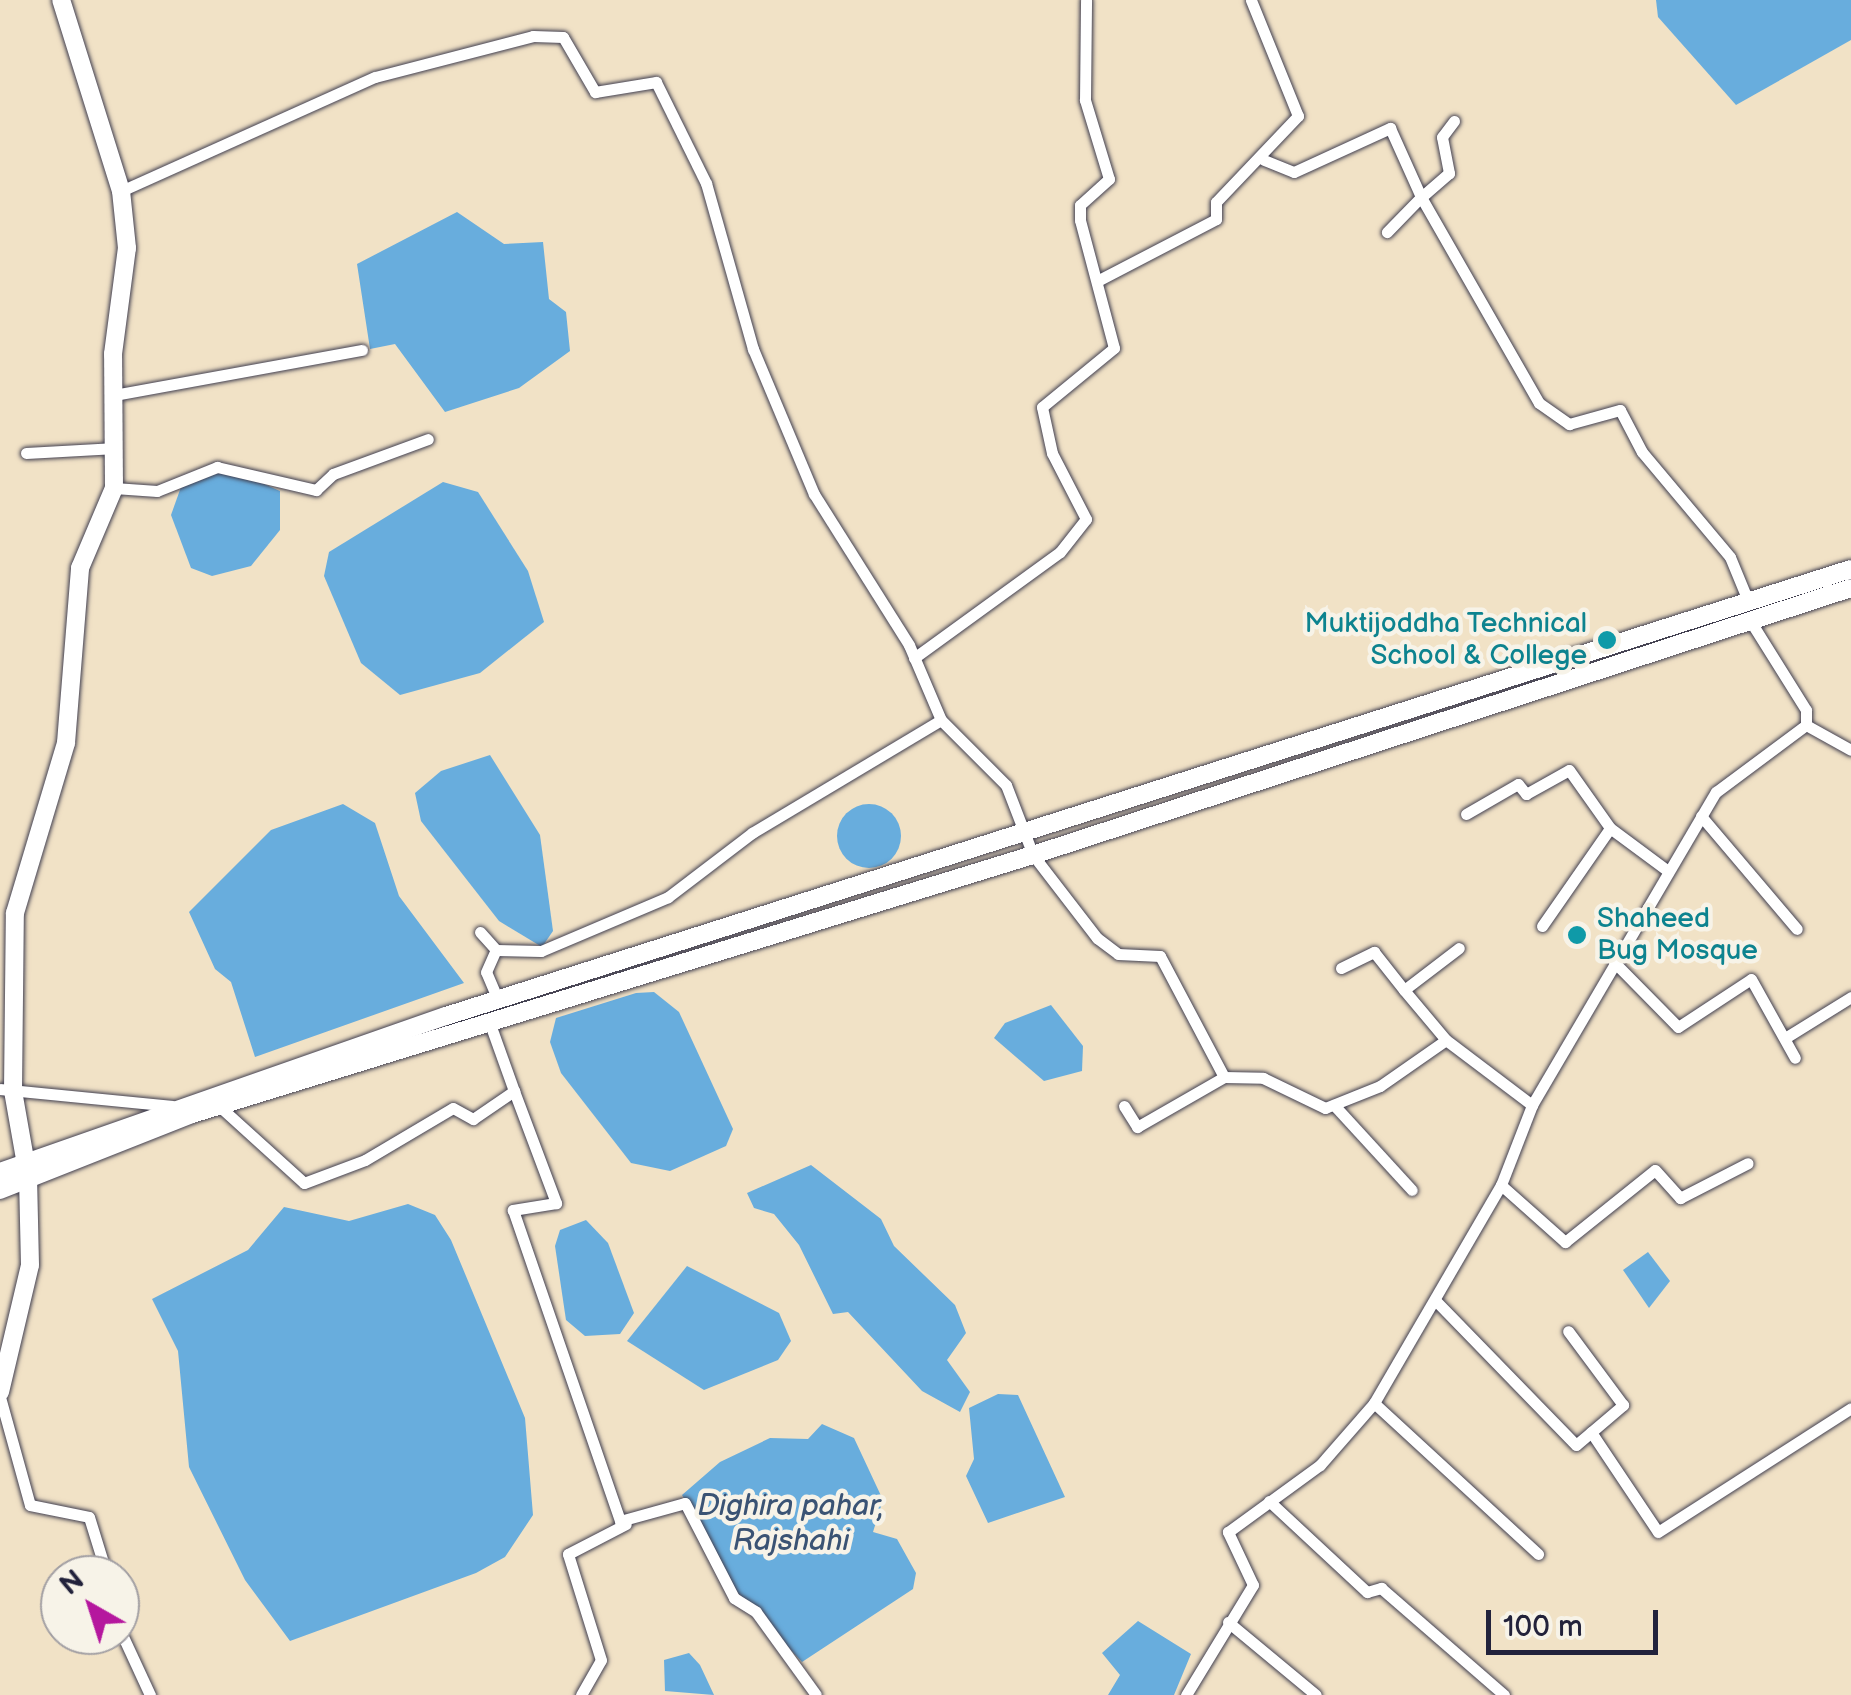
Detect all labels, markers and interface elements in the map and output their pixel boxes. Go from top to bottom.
place label: Muktijoddha Technical School & College [1304,607,1587,673]
marker: Muktijoddha Technical School & College [1596,629,1618,651]
place label: Shaheed Bug Mosque [1597,902,1758,968]
marker: Shaheed Bug Mosque [1566,924,1588,946]
water label: Dighira pahar, Rajshahi [697,1488,885,1558]
north arrow [40,1555,140,1655]
text: N [54,1563,91,1602]
scale bar [1491,1590,1664,1652]
text: 100 m [1503,1609,1583,1645]

